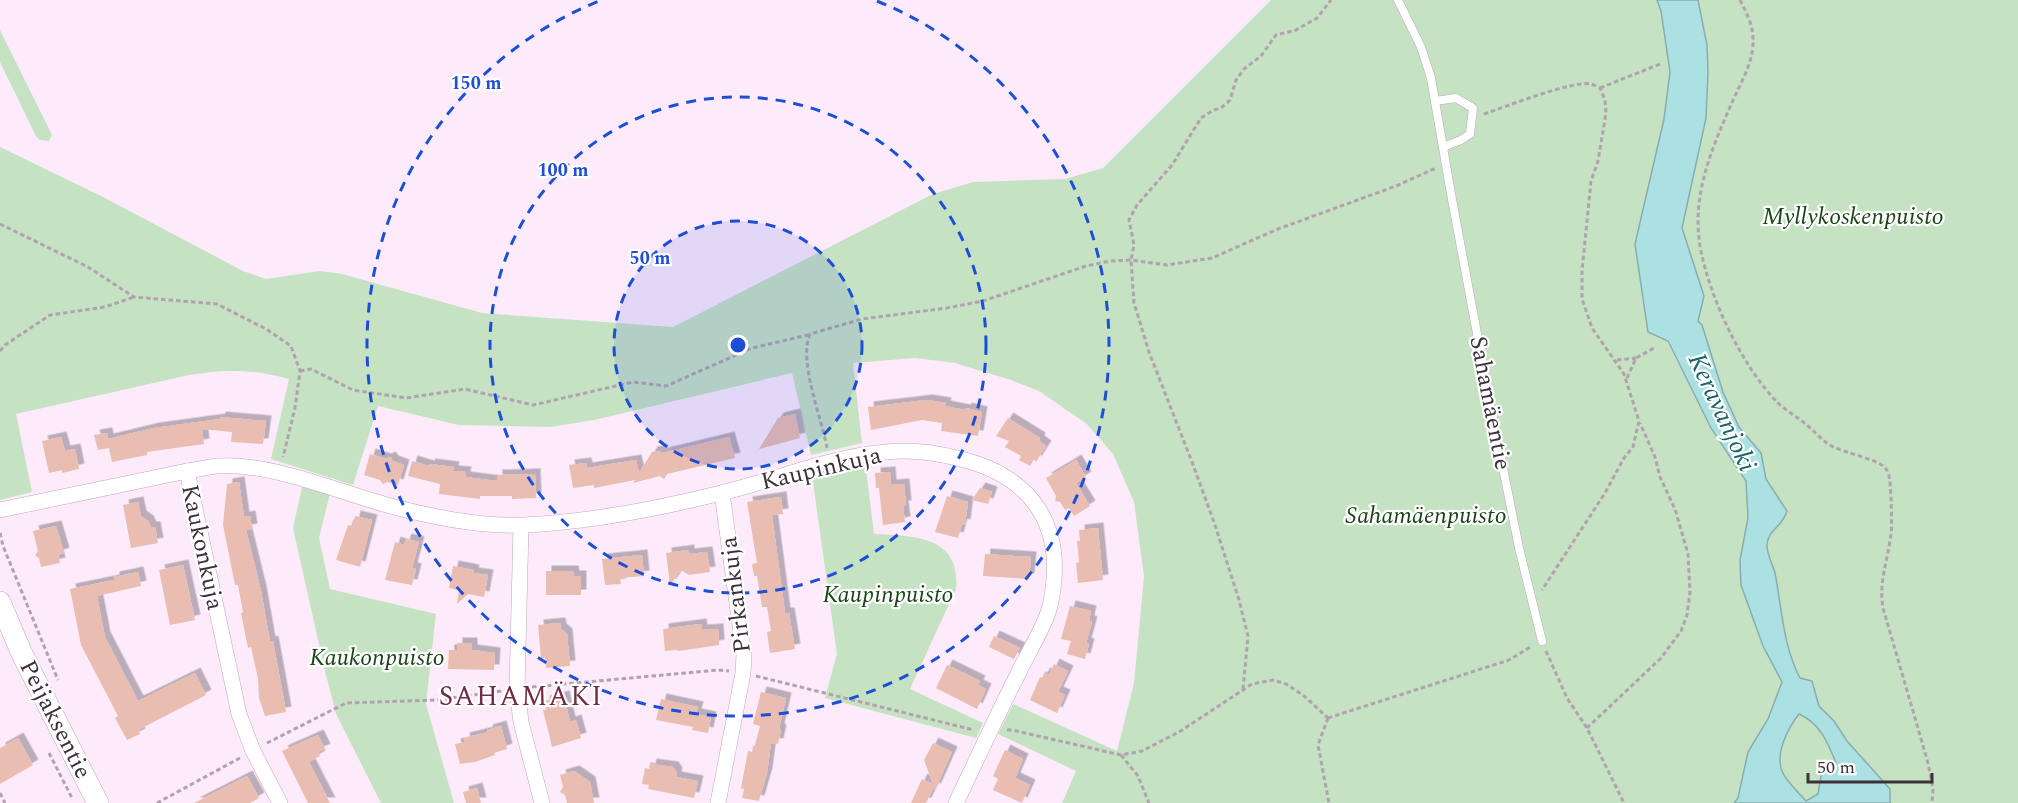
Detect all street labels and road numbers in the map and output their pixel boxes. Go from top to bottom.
street label: Sahamäentie [1459,333,1521,473]
street label: Kaupinkuja [757,438,885,500]
street label: Kaukonkuja [171,481,233,614]
street label: Pirkankuja [711,534,761,655]
street label: Peijaksentie [10,654,101,785]

